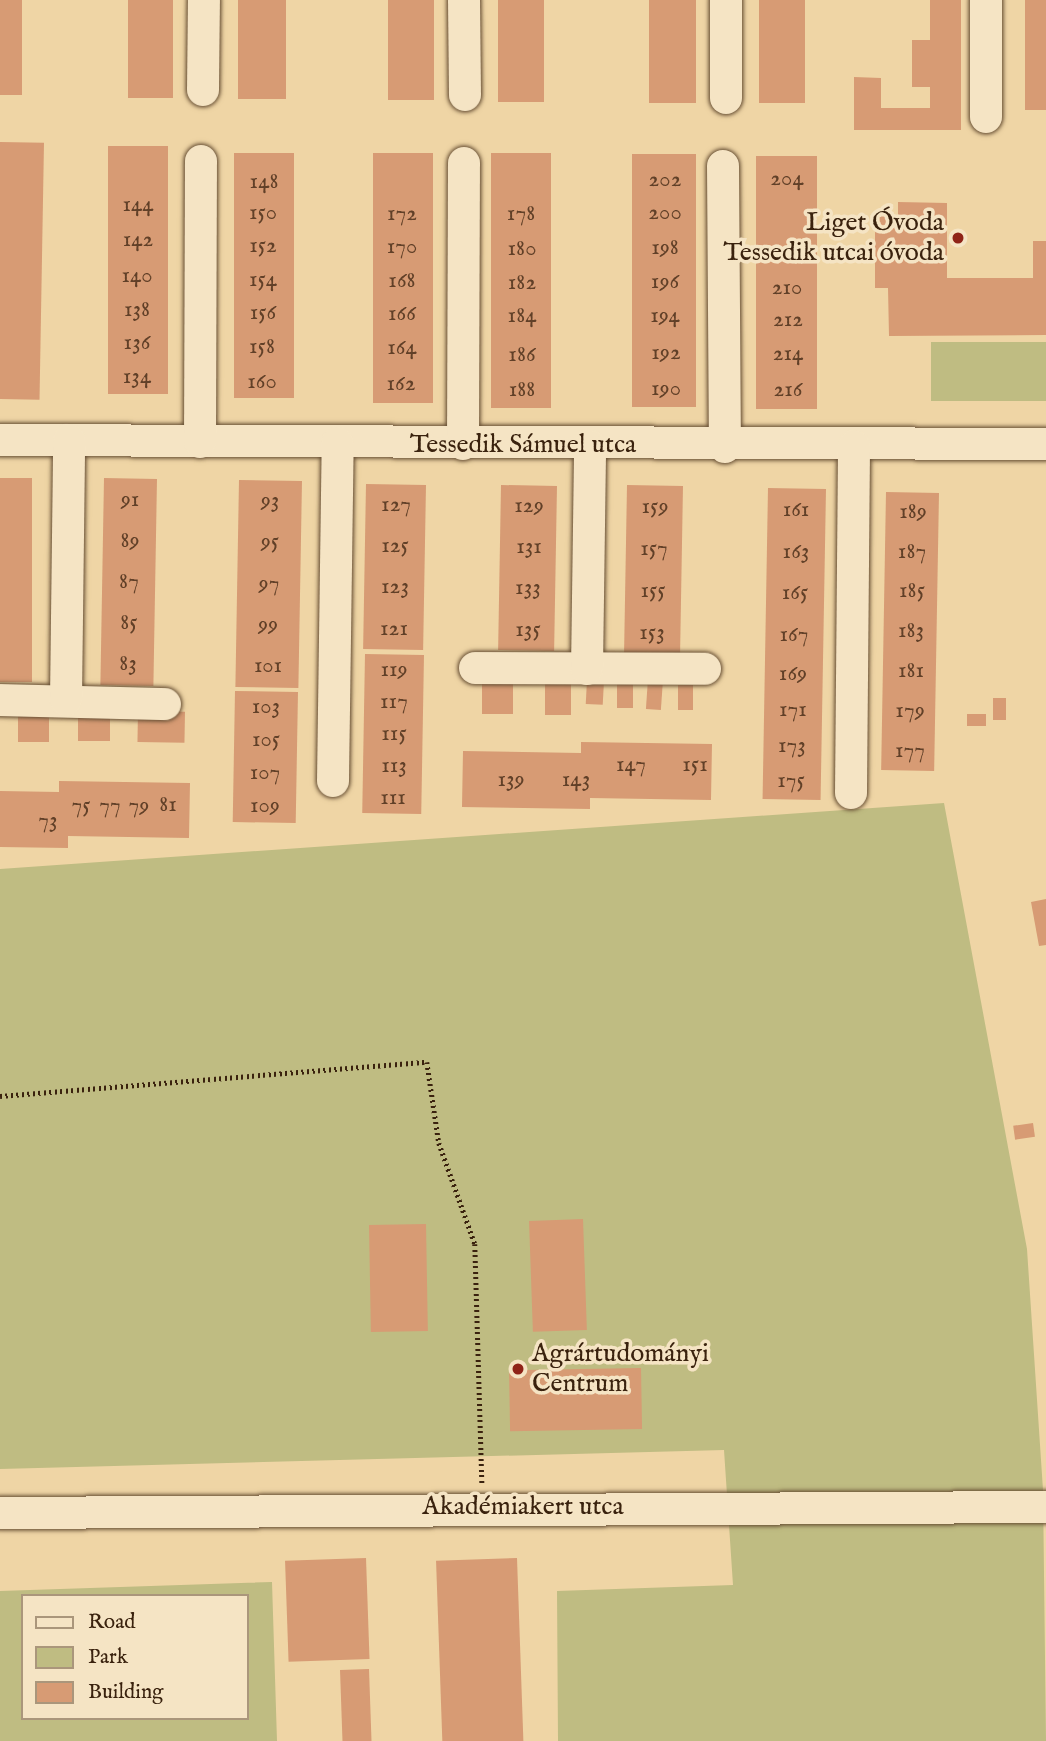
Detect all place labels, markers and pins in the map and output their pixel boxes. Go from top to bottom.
place label: Liget Óvoda Tessedik utcai óvoda [723,207,944,268]
marker: Liget Óvoda Tessedik utcai óvoda [950,230,966,246]
place label: Agrártudományi Centrum [532,1338,709,1400]
marker: Agrártudományi Centrum [510,1361,526,1377]

